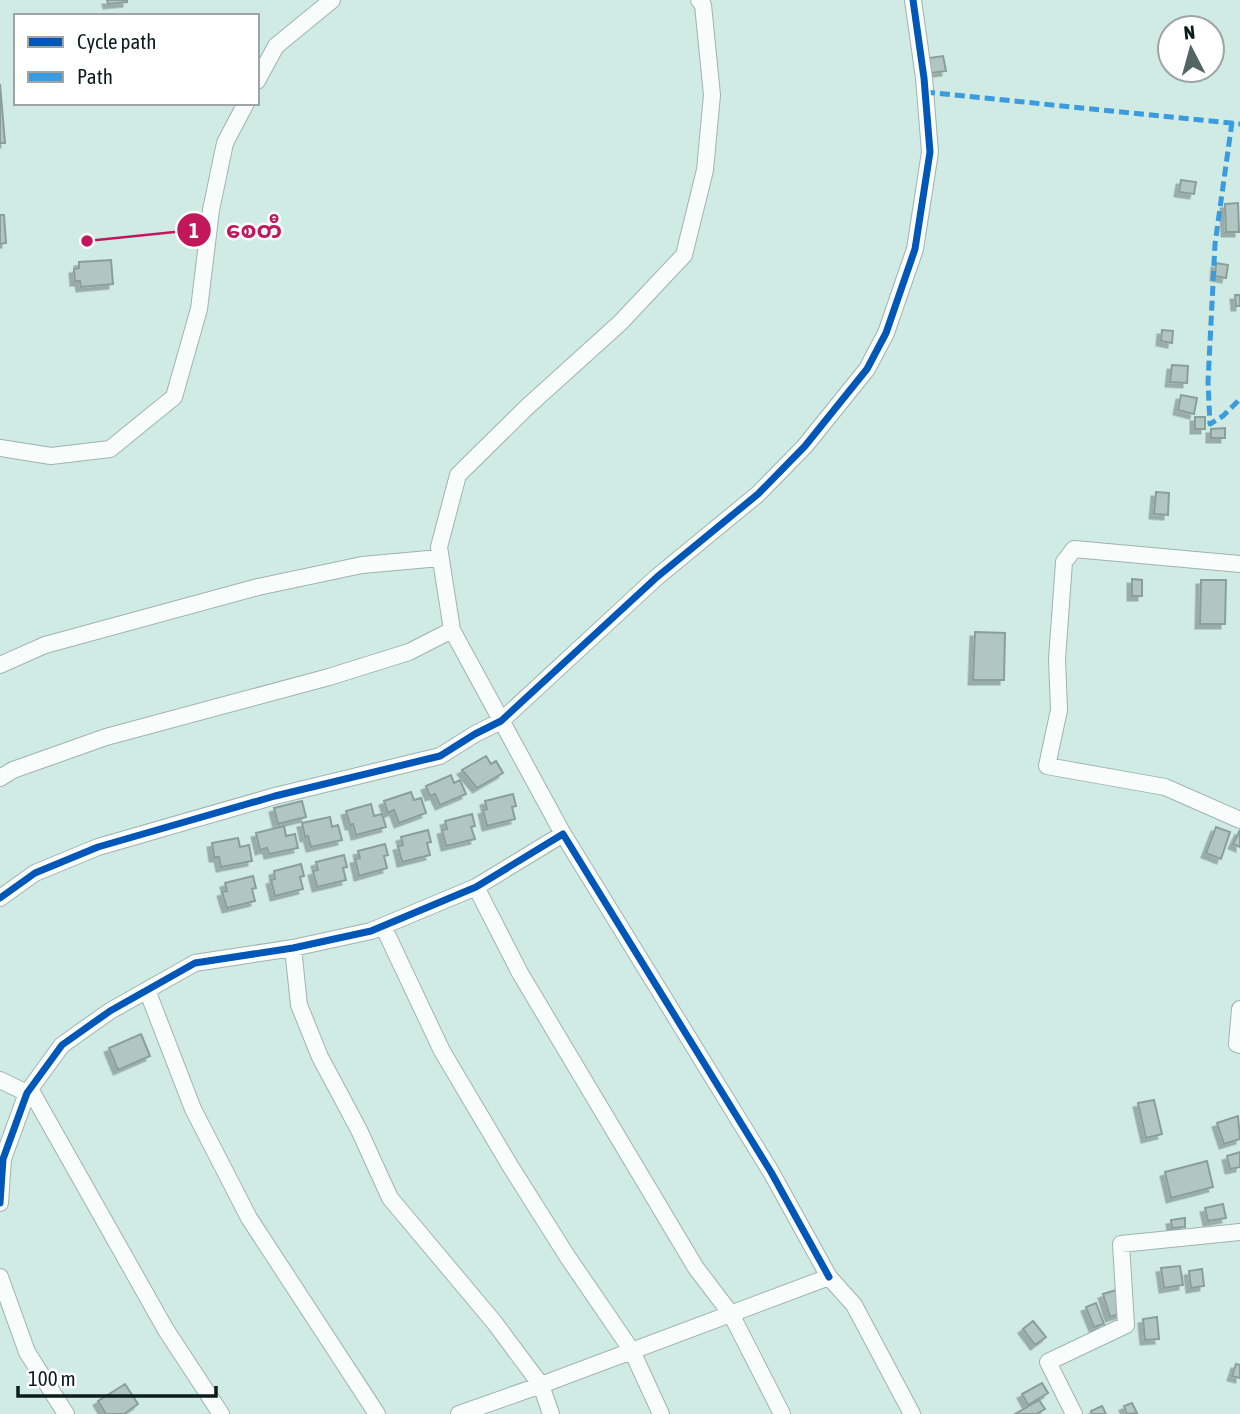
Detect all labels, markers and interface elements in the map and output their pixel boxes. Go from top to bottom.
legend [14,14,259,105]
north arrow [1156,14,1226,84]
text: N [1182,21,1196,44]
text: Cycle path [77,29,156,53]
text: Path [77,64,113,88]
callout: စေတီ [177,208,296,252]
text: စေတီ [226,214,282,243]
text: 1 [189,218,199,242]
scale bar [18,1354,215,1398]
text: 100 m [28,1366,76,1390]

